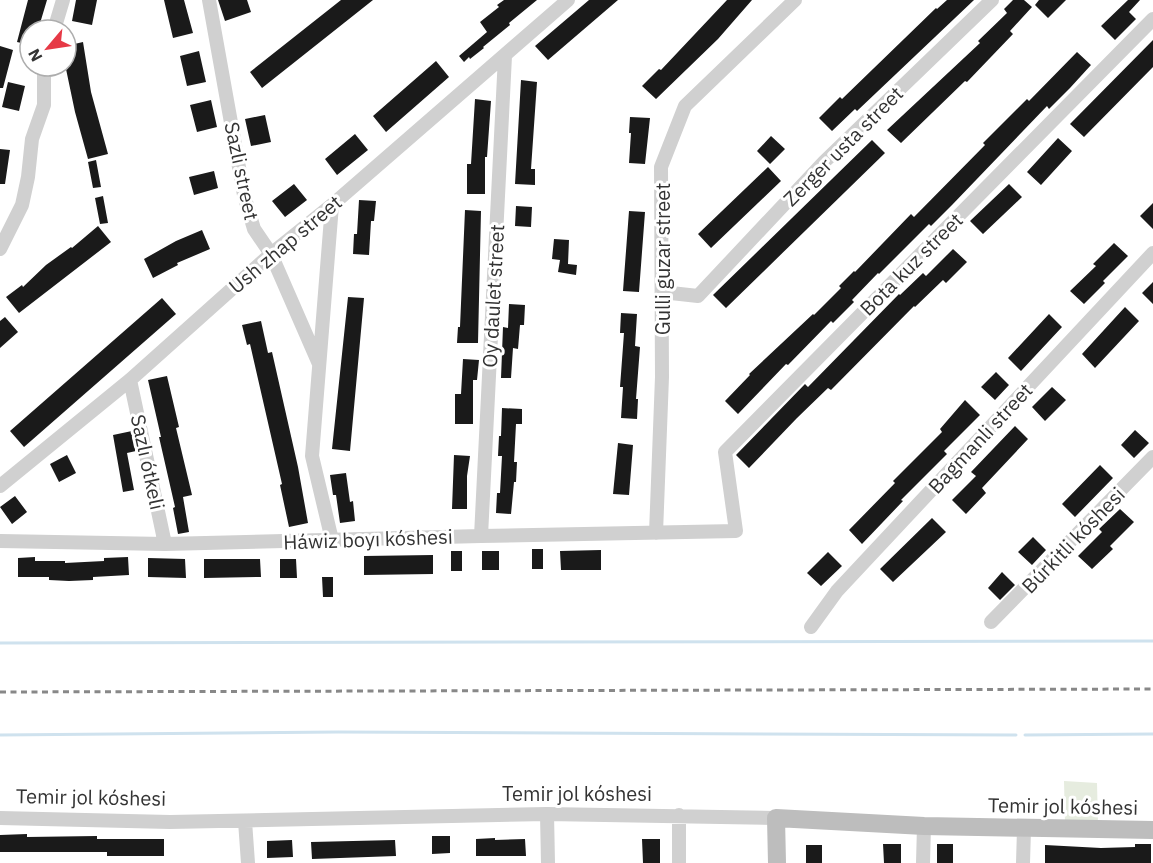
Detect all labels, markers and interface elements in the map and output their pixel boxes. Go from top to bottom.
north arrow [18,18,78,78]
text: N [23,45,46,65]
street label: Zerger usta street [777,80,909,212]
street label: Sazli street [218,119,266,223]
street label: Gulli guzar street [649,183,676,335]
street label: Ush zhap street [223,189,347,299]
street label: Bota kuz street [854,207,968,321]
street label: Oy daulet street [476,224,510,368]
street label: Bagmanli street [922,377,1038,499]
street label: Sazlı ótkeli [125,412,171,512]
street label: Búrkitli kóshesi [1015,481,1131,599]
street label: Háwiz boyı kóshesi [283,523,453,555]
street label: Temir jol kóshesi [502,780,652,807]
street label: Temir jol kóshesi [16,782,166,812]
street label: Temir jol kóshesi [988,791,1138,821]

